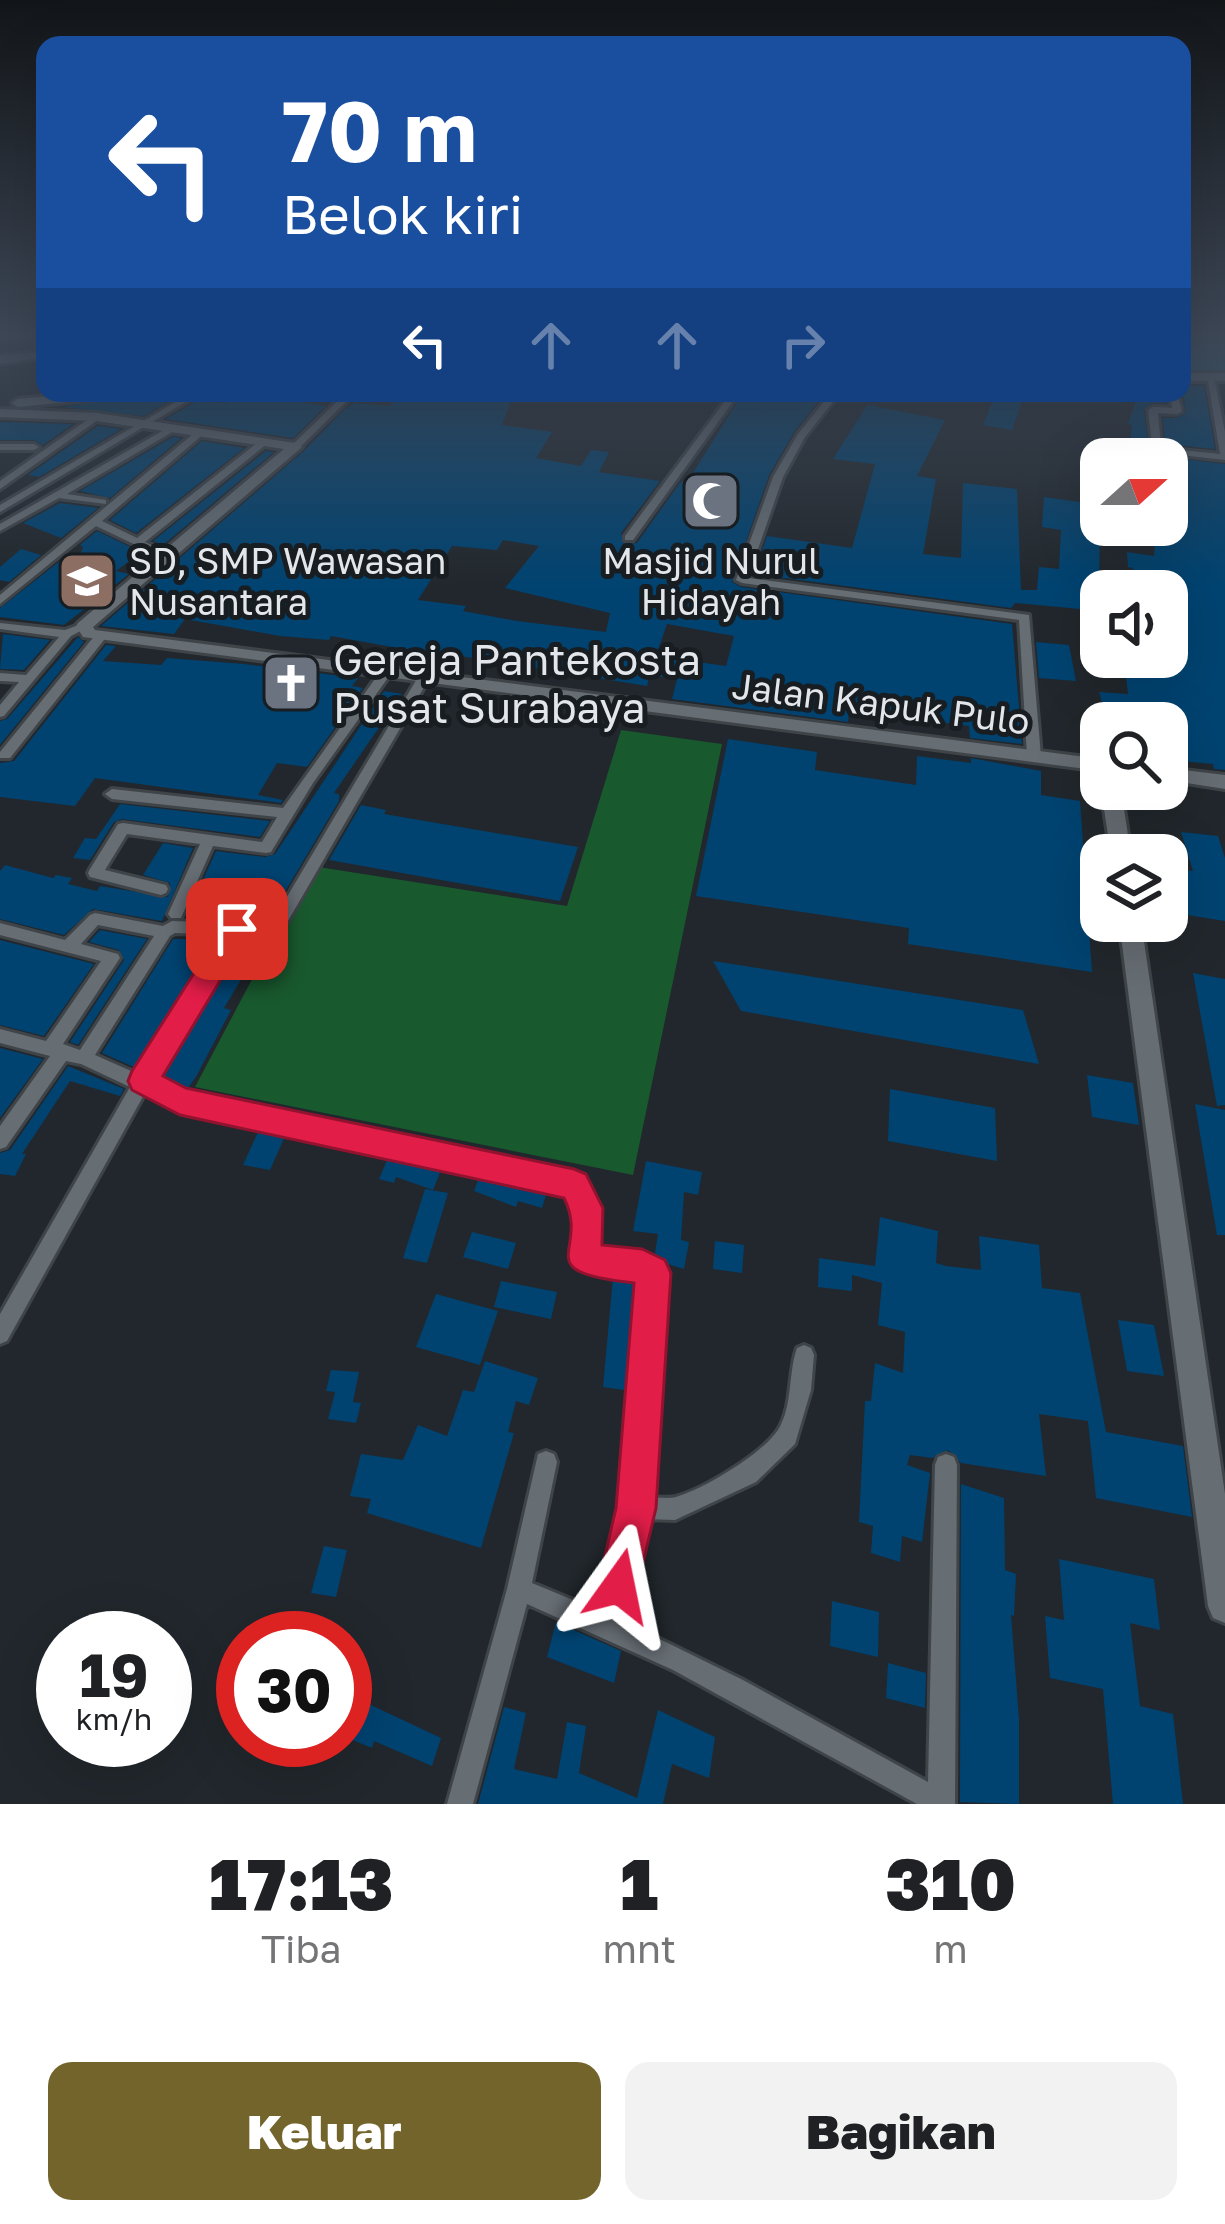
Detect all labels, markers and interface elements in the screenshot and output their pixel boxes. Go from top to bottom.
text: 70 m [282,80,477,180]
icon: left [84,84,240,240]
text: Belok kiri [282,181,523,246]
icon: left [392,312,458,378]
icon: ahead [518,312,584,378]
icon: ahead [644,312,710,378]
icon: right [770,312,836,378]
north arrow [1080,438,1188,546]
map controls [1080,438,1188,942]
mosque icon: Masjid Nurul Hidayah [680,470,742,532]
place label: SD, SMP Wawasan Nusantara [129,539,446,623]
place label: Masjid Nurul Hidayah [602,539,820,623]
school or university icon: SD, SMP Wawasan Nusantara [56,550,118,612]
button: sound [1080,570,1188,678]
place label: Gereja Pantekosta Pusat Surabaya [333,634,701,732]
church icon: Gereja Pantekosta Pusat Surabaya [260,652,322,714]
street label: Jalan Kapuk Pulo [730,663,1032,743]
button: search [1080,702,1188,810]
button: layers [1080,834,1188,942]
pin [186,878,288,980]
icon: arrive [204,896,270,962]
position arrow [556,1523,682,1649]
speed limit sign: 30 [216,1611,372,1767]
text: 19 [79,1638,148,1710]
text: km/h [76,1701,152,1737]
text: 17:13 [209,1839,394,1926]
text: 1 [620,1839,658,1926]
text: 310 [885,1839,1016,1926]
text: Tiba [261,1925,342,1972]
text: mnt [602,1925,676,1972]
text: m [933,1925,968,1972]
button: Keluar [48,2062,601,2200]
button: Bagikan [625,2062,1177,2200]

